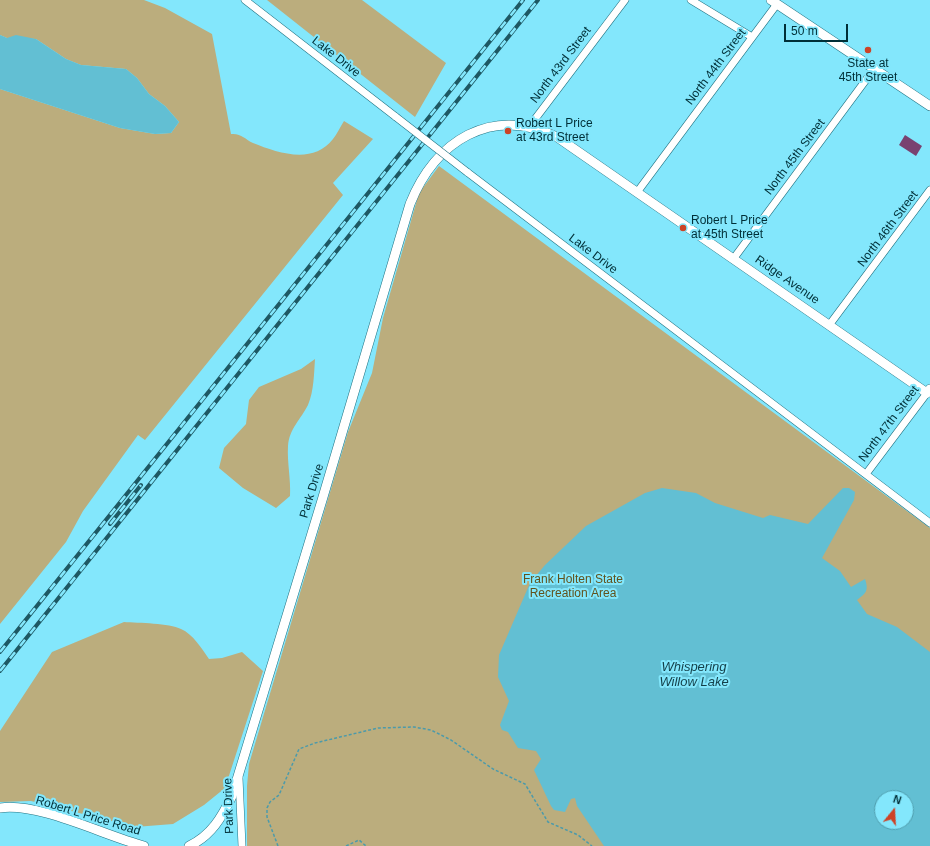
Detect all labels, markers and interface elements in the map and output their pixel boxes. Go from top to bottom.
scale bar [786,16,850,42]
street label: North 43rd Street [528,24,594,106]
text: 50 m [791,24,818,38]
street label: North 44th Street [683,26,749,108]
street label: Lake Drive [309,34,363,80]
marker: State at 45th Street [863,45,873,55]
place label: State at 45th Street [839,57,897,85]
street label: North 45th Street [762,116,828,198]
place label: Robert L Price at 43rd Street [516,117,593,145]
marker: Robert L Price at 43rd Street [503,126,513,136]
street label: North 46th Street [855,188,921,270]
place label: Robert L Price at 45th Street [691,214,768,242]
marker: Robert L Price at 45th Street [678,223,688,233]
street label: Lake Drive [566,231,620,277]
street label: Ridge Avenue [752,253,822,307]
street label: North 47th Street [856,383,922,465]
street label: Park Drive [297,462,327,520]
park label: Frank Holten State Recreation Area [523,573,623,601]
water label: Whispering Willow Lake [659,659,729,690]
street label: Park Drive [221,778,237,834]
north arrow [874,790,914,830]
street label: Robert L Price Road [34,793,142,839]
text: N [892,793,903,806]

